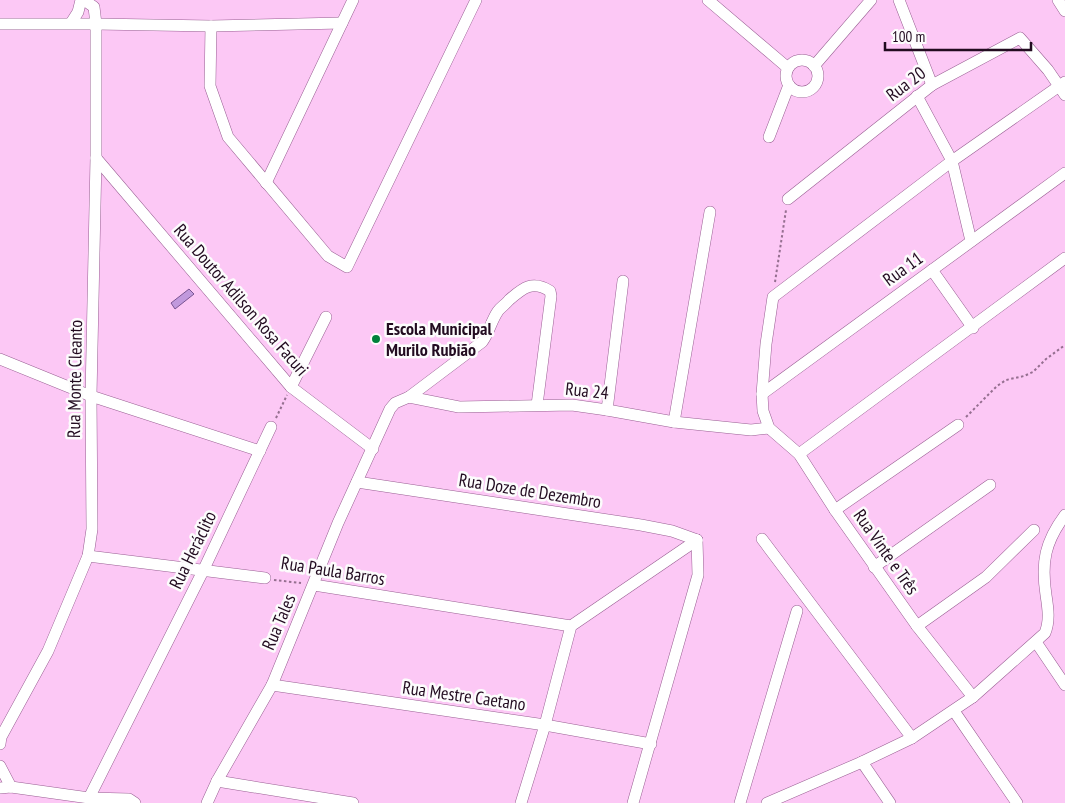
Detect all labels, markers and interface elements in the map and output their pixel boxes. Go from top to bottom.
scale bar [885,20,1031,52]
text: 100 m [892,27,925,46]
street label: Rua 20 [881,61,930,106]
street label: Rua Doutor Adilson Rosa Facuri [169,219,314,380]
street label: Rua 11 [878,246,927,291]
place label: Escola Municipal Murilo Rubião [386,317,493,361]
street label: Rua Monte Cleanto [62,319,87,438]
marker: Escola Municipal Murilo Rubião [370,333,382,345]
street label: Rua 24 [564,377,610,404]
street label: Rua Doze de Dezembro [457,468,603,513]
street label: Rua Vinte e Três [849,505,924,599]
street label: Rua Heráclito [164,507,221,592]
street label: Rua Paula Barros [280,551,387,590]
street label: Rua Tales [257,590,301,653]
street label: Rua Mestre Caetano [401,675,527,716]

